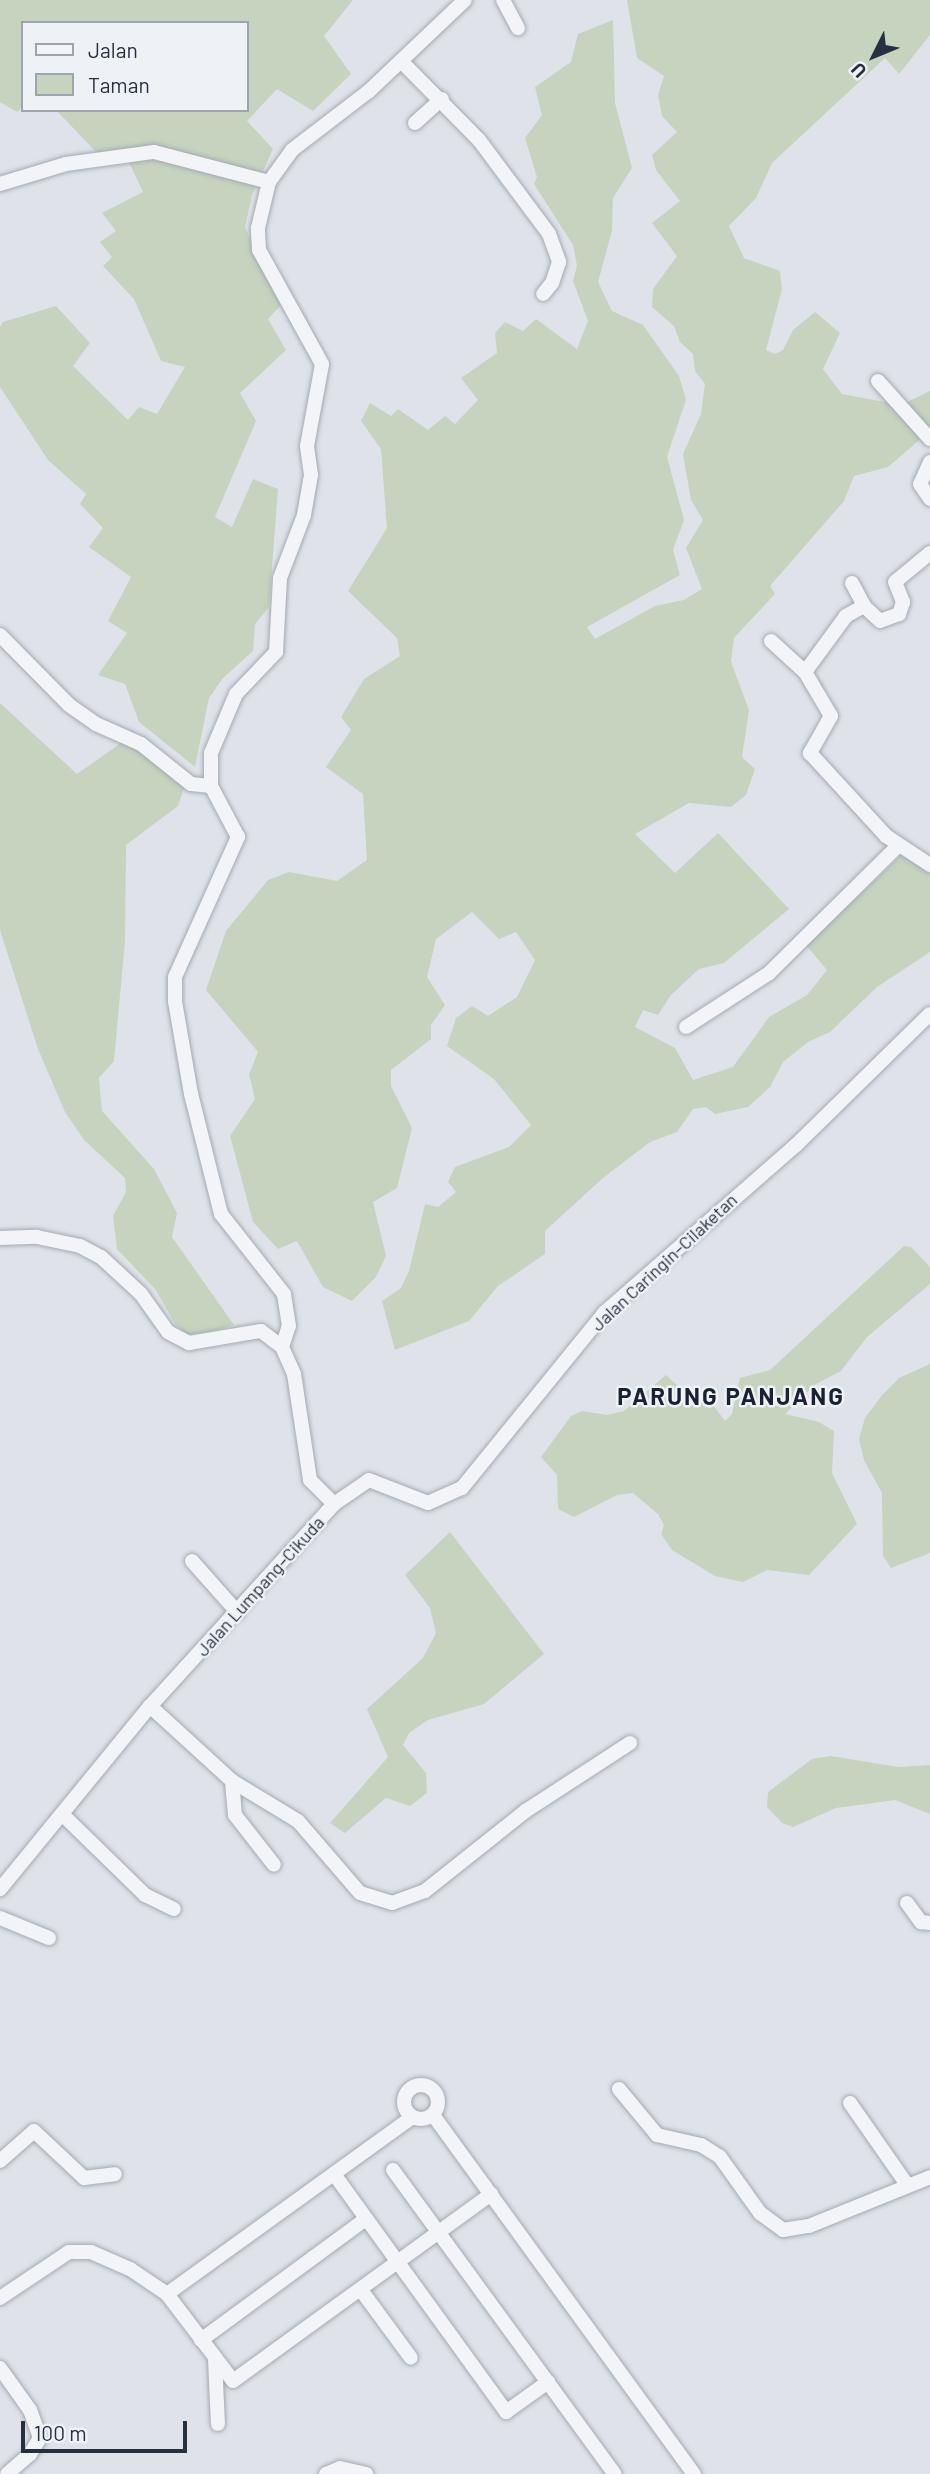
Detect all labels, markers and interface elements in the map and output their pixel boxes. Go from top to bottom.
legend [21,21,248,112]
north arrow [839,21,909,91]
text: Jalan [88,37,138,62]
text: U [846,58,871,83]
text: Taman [88,72,150,97]
street label: Jalan Caringin–Cilaketan [587,1189,741,1335]
district label: PARUNG PANJANG [619,1382,843,1410]
street label: Jalan Lumpang–Cikuda [191,1512,329,1660]
scale bar [24,2408,191,2452]
text: 100 m [34,2420,87,2445]

